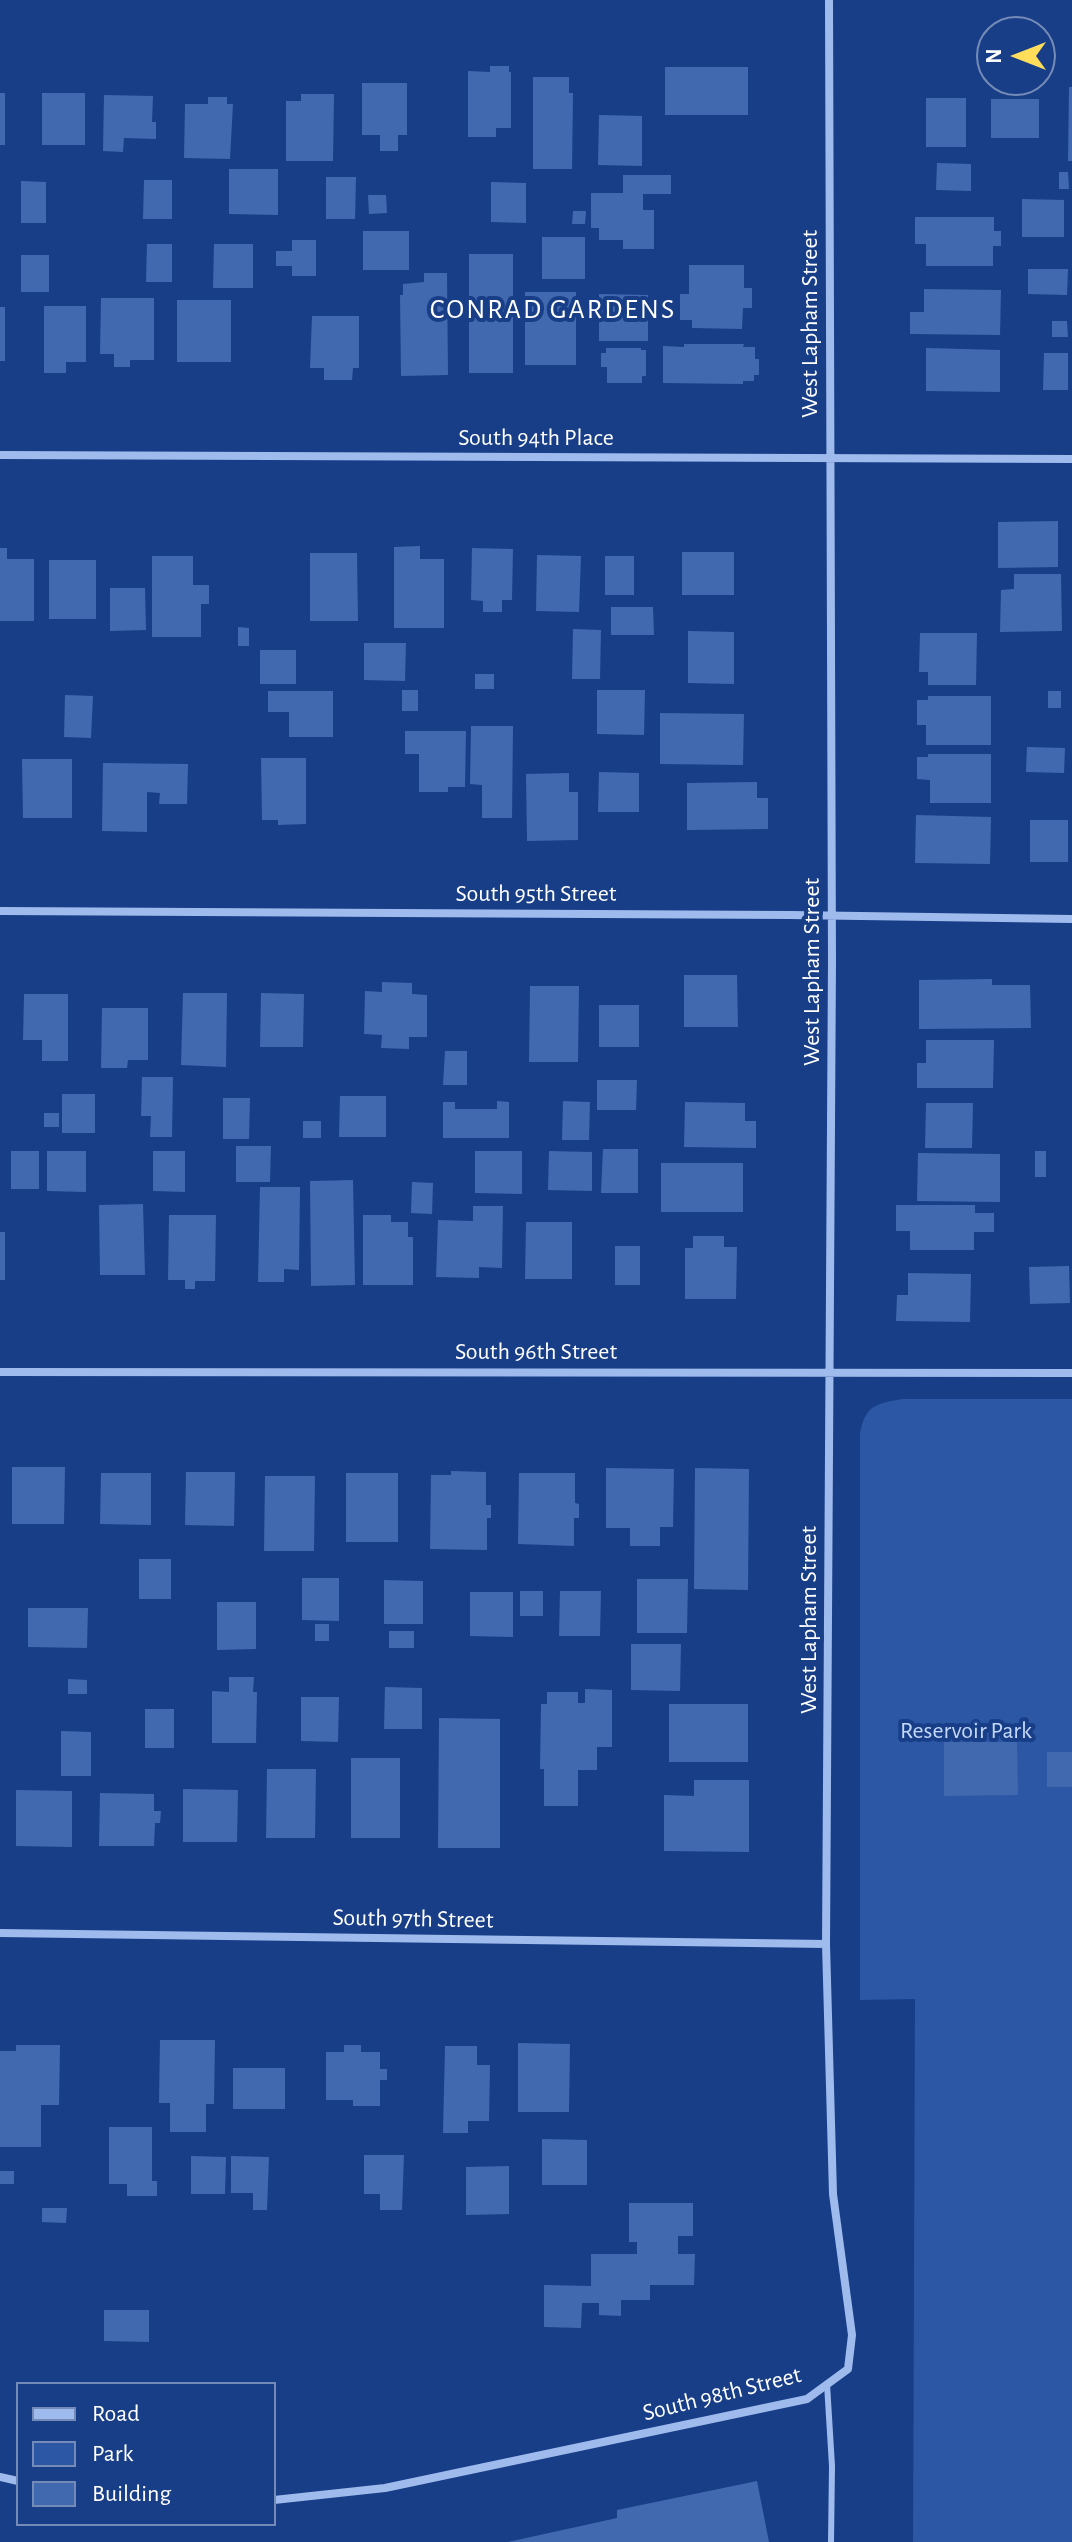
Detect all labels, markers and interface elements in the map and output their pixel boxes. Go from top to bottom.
north arrow [976,16,1056,96]
text: N [983,48,1005,64]
street label: West Lapham Street [796,230,824,418]
district label: CONRAD GARDENS [430,293,676,327]
street label: South 94th Place [458,424,614,452]
street label: West Lapham Street [798,878,826,1066]
street label: South 95th Street [456,880,616,908]
street label: South 96th Street [455,1338,617,1366]
street label: West Lapham Street [795,1526,823,1714]
park label: Reservoir Park [900,1717,1032,1745]
street label: South 97th Street [332,1903,494,1935]
street label: South 98th Street [640,2360,804,2428]
legend [16,2382,276,2526]
text: Road [92,2402,140,2426]
text: Park [92,2442,133,2466]
text: Building [92,2482,171,2506]

